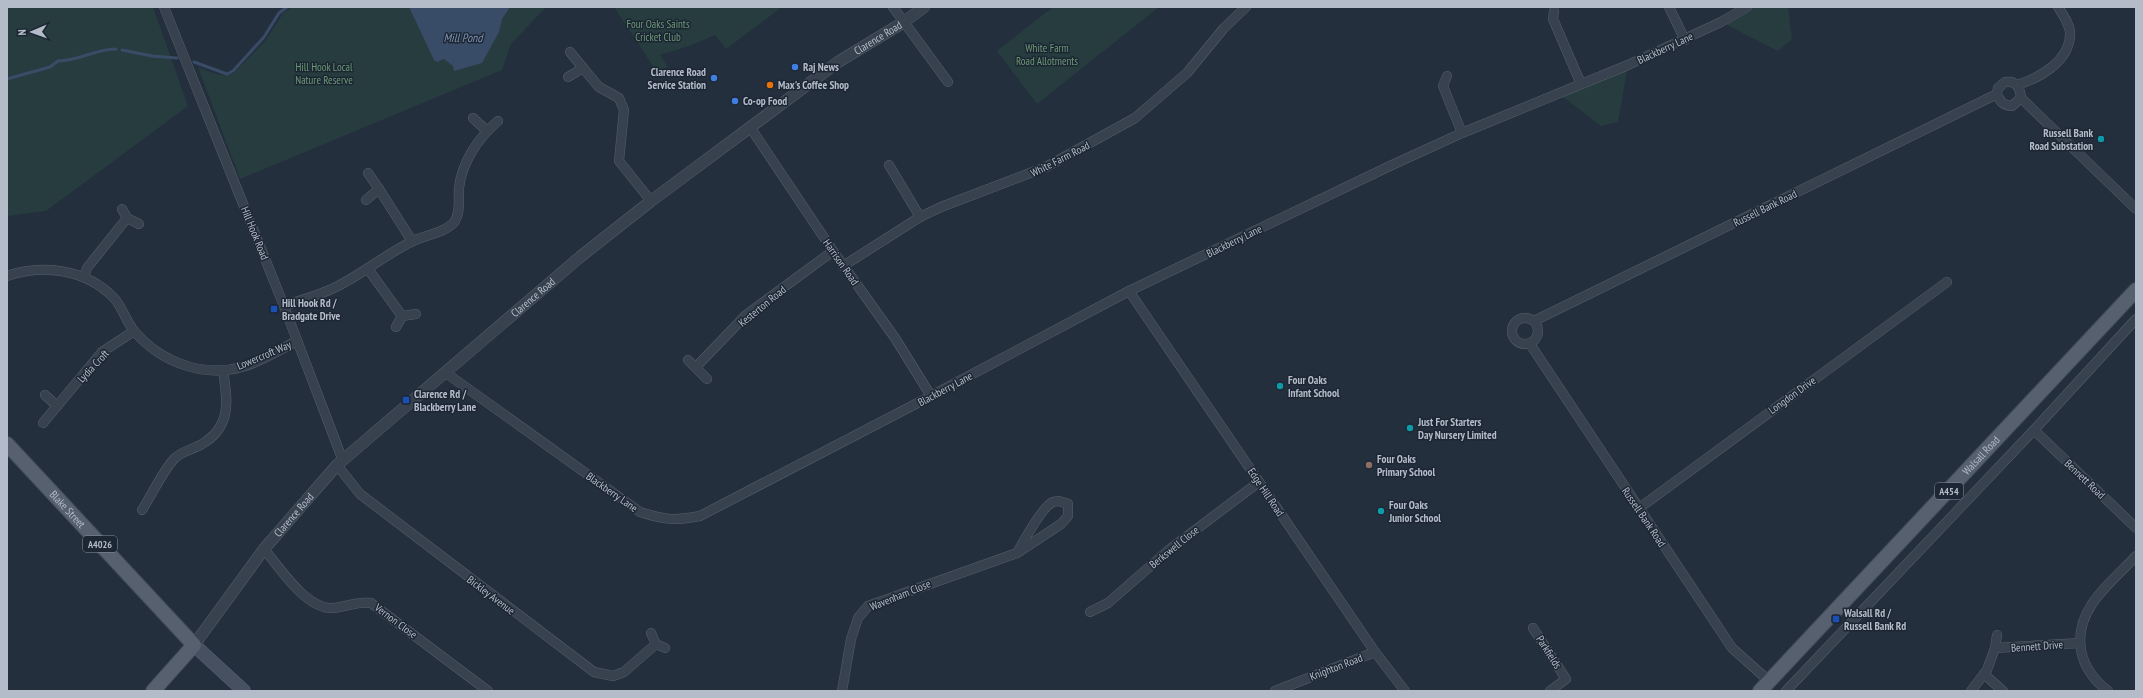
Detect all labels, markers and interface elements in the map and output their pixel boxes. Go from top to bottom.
north arrow [12,12,52,52]
park label: Four Oaks Saints Cricket Club [626,17,690,44]
street label: Clarence Road [851,18,905,58]
text: N [15,29,29,36]
street label: Blackberry Lane [1635,29,1696,67]
water label: Mill Pond [443,30,484,45]
park label: White Farm Road Allotments [1016,41,1078,68]
park label: Hill Hook Local Nature Reserve [295,60,353,87]
place label: Raj News [803,60,839,74]
marker: Raj News [790,62,800,72]
place label: Clarence Road Service Station [648,65,706,92]
marker: Clarence Road Service Station [709,73,719,83]
place label: Max's Coffee Shop [778,78,849,92]
marker: Max's Coffee Shop [765,80,775,90]
place label: Co-op Food [743,94,787,108]
marker: Co-op Food [730,96,740,106]
place label: Russell Bank Road Substation [2030,126,2093,153]
marker: Russell Bank Road Substation [2096,134,2106,144]
street label: White Farm Road [1028,138,1092,180]
street label: Russell Bank Road [1731,186,1799,229]
street label: Hill Hook Road [238,204,272,262]
street label: Blackberry Lane [1204,221,1264,260]
street label: Harrison Road [820,236,862,288]
street label: Clarence Road [508,274,558,320]
street label: Kesterton Road [735,282,789,330]
place label: Hill Hook Rd / Bradgate Drive [282,296,341,323]
marker: Hill Hook Rd / Bradgate Drive [269,304,279,314]
street label: Lowercroft Way [235,337,294,373]
street label: Lydia Croft [74,347,112,385]
street label: Blackberry Lane [915,369,975,409]
place label: Four Oaks Infant School [1288,373,1340,400]
street label: Longdon Drive [1766,373,1819,417]
marker: Four Oaks Infant School [1275,381,1285,391]
place label: Clarence Rd / Blackberry Lane [414,387,476,414]
marker: Clarence Rd / Blackberry Lane [401,395,411,405]
place label: Just For Starters Day Nursery Limited [1417,415,1497,442]
marker: Just For Starters Day Nursery Limited [1405,423,1415,433]
street label: Walsall Road [1959,433,2003,478]
place label: Four Oaks Primary School [1377,452,1435,479]
street label: Bennett Road [2062,456,2108,502]
marker: Four Oaks Primary School [1364,460,1374,470]
street label: Edge Hill Road [1245,465,1287,519]
street label: Blackberry Lane [583,469,641,515]
road number: A454 [1935,483,1963,499]
street label: Russell Bank Road [1619,484,1669,550]
street label: Blake Street [47,488,88,531]
street label: Clarence Road [271,490,317,540]
place label: Four Oaks Junior School [1388,498,1441,525]
marker: Four Oaks Junior School [1376,506,1386,516]
street label: Berkswell Close [1146,522,1202,571]
road number: A4026 [83,536,117,552]
street label: Bickley Avenue [464,572,518,618]
street label: Wavenham Close [868,576,933,614]
street label: Vernon Close [371,600,420,642]
place label: Walsall Rd / Russell Bank Rd [1843,606,1906,633]
marker: Walsall Rd / Russell Bank Rd [1831,614,1841,624]
street label: Parkfields [1533,633,1565,671]
street label: Bennett Drive [2010,637,2064,655]
street label: Knighton Road [1308,650,1365,684]

